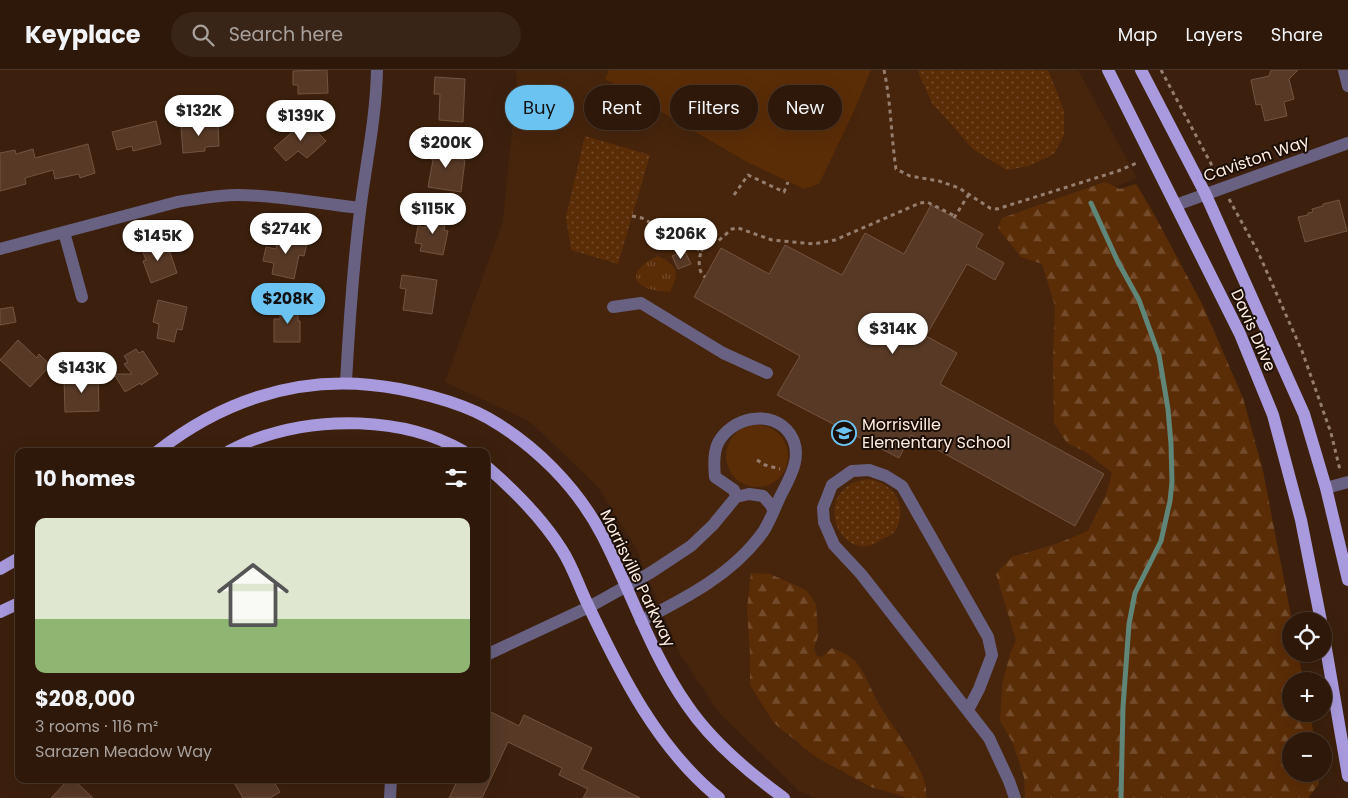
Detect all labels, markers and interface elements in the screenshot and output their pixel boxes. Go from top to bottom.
search box [171,12,521,57]
text: Keyplace [25,18,141,51]
icon: search [189,21,217,49]
text: Search here [229,21,343,48]
text: Map [1118,22,1158,47]
text: Layers [1186,22,1243,47]
text: Share [1271,22,1323,47]
chip: Buy [505,85,574,130]
chip: Rent [584,85,660,130]
chip: Filters [670,85,758,130]
chip: New [768,85,842,130]
pin: $132K [164,94,234,137]
text: $132K [176,99,222,122]
pin: $139K [266,100,336,142]
text: $139K [277,104,325,127]
pin: $200K [411,126,481,169]
street label: Caviston Way [1200,130,1312,187]
text: $200K [420,131,472,154]
pin: $115K [398,192,468,235]
text: $115K [411,197,455,220]
pin: $274K [251,212,321,255]
text: $274K [261,217,311,240]
pin: $206K [646,218,716,260]
pin: $145K [123,220,193,262]
text: $206K [655,222,707,245]
text: $145K [134,224,182,247]
pin: $208K [253,282,323,325]
street label: Davis Drive [1225,285,1282,375]
text: $208K [262,287,314,310]
pin: $314K [858,312,928,355]
text: $314K [869,317,917,340]
pin: $143K [47,352,117,394]
text: $143K [58,356,106,379]
place label: Morrisville Elementary School [862,413,1010,454]
school or university icon: Morrisville Elementary School [831,420,857,446]
text: 10 homes [35,464,135,493]
icon: filters [442,464,470,492]
street label: Morrisville Parkway [594,506,681,651]
icon: home [208,550,298,640]
map controls [1282,612,1332,782]
button: locate [1282,612,1332,662]
button: + [1282,672,1332,722]
text: $208,000 [35,684,135,713]
text: 3 rooms · 116 m² [35,715,158,738]
button: − [1282,732,1332,782]
text: Sarazen Meadow Way [35,740,212,763]

